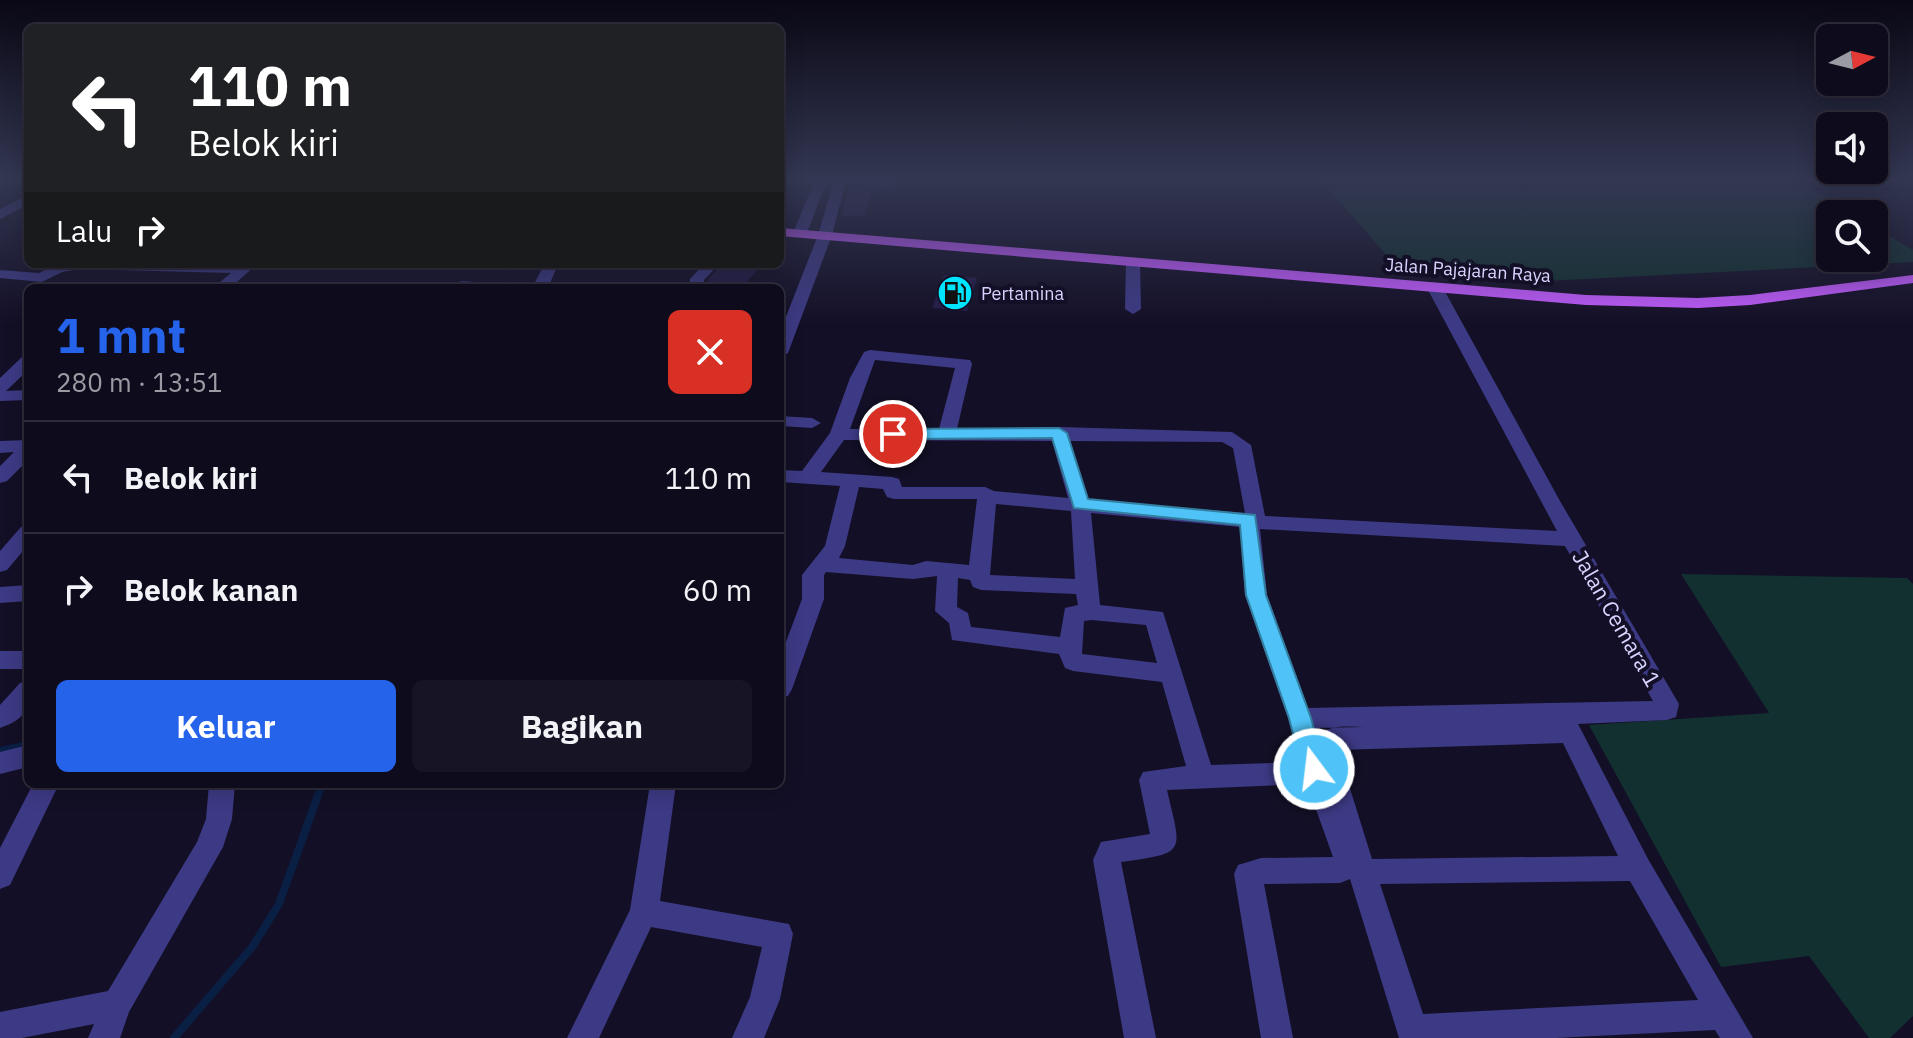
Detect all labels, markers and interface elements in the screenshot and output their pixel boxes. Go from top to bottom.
north arrow [1816,24,1888,96]
map controls [1816,24,1888,272]
text: 110 m [188,49,352,121]
icon: left [56,56,160,160]
button: sound [1816,112,1888,184]
text: Belok kiri [188,119,339,166]
button: search [1816,200,1888,272]
icon: right [128,208,172,252]
text: Lalu [56,211,112,250]
street label: Jalan Pajajaran Raya [1384,253,1552,287]
fuel station icon: Pertamina [936,274,974,312]
place label: Pertamina [981,282,1064,305]
text: 1 mnt [56,304,186,366]
button: close [668,310,752,394]
text: 280 m · 13:51 [56,365,222,399]
pin [859,400,927,468]
icon: arrive [871,412,915,456]
icon: left [56,455,100,499]
text: Belok kiri [124,458,258,497]
text: 110 m [665,458,752,497]
street label: Jalan Cemara 1 [1566,544,1668,692]
icon: right [56,567,100,611]
text: Belok kanan [124,570,298,609]
text: 60 m [683,570,752,609]
button: Keluar [56,680,396,772]
button: Bagikan [412,680,752,772]
position arrow [1272,727,1356,811]

